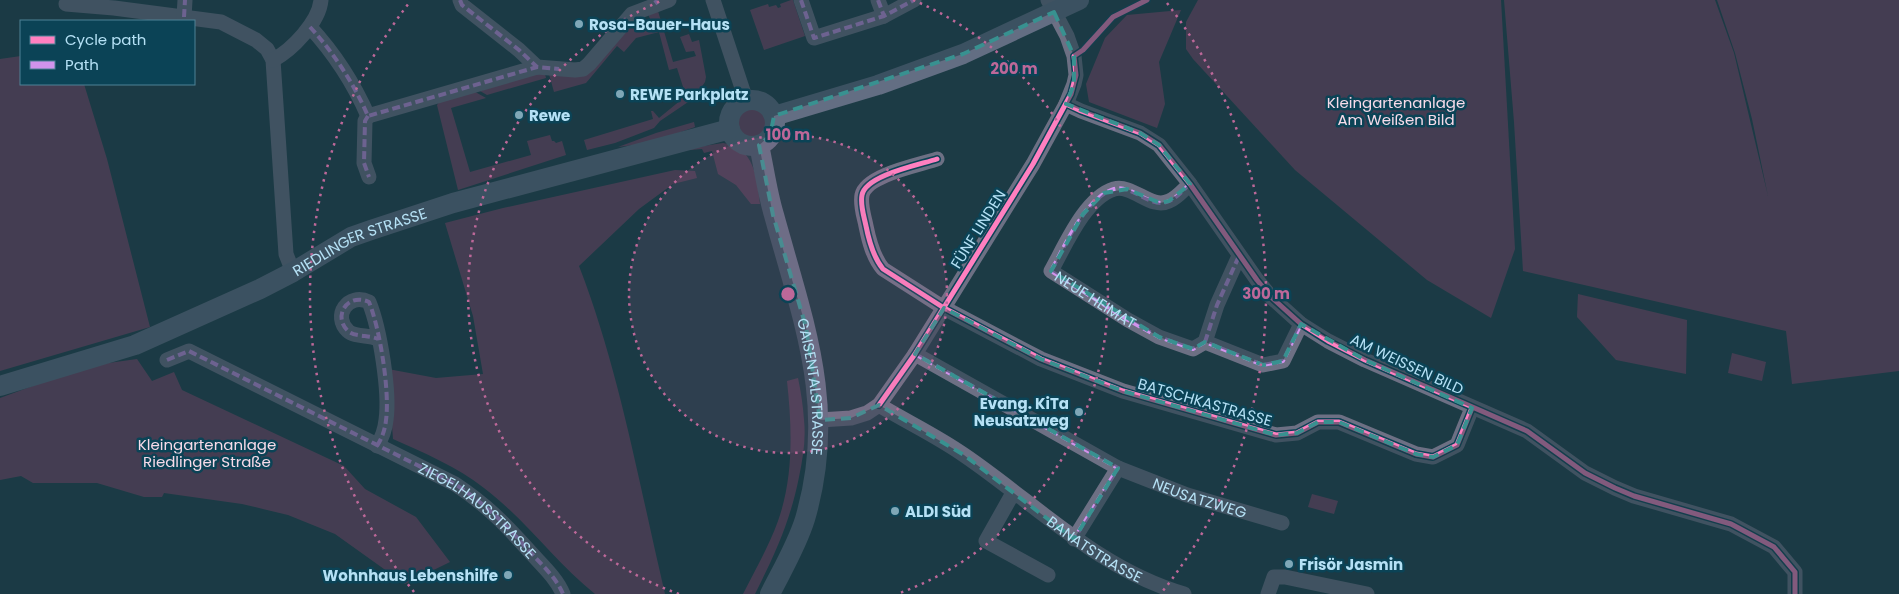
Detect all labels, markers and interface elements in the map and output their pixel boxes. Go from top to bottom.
place label: Rosa-Bauer-Haus [589,14,730,35]
marker: Rosa-Bauer-Haus [573,18,585,30]
legend [20,20,195,85]
text: Cycle path [65,29,146,50]
text: Path [65,54,99,75]
text: 200 m [990,58,1038,79]
place label: REWE Parkplatz [630,84,749,105]
marker: REWE Parkplatz [614,88,626,100]
park label: Kleingartenanlage Am Weißen Bild [1327,92,1465,130]
place label: Rewe [529,105,570,126]
marker: Rewe [513,109,525,121]
text: 100 m [766,124,810,145]
street label: FÜNF LINDEN [945,186,1011,272]
street label: RIEDLINGER STRASSE [288,202,429,281]
street label: NEUE HEIMAT [1051,266,1140,333]
text: 300 m [1242,283,1290,304]
centre of rings [779,285,797,303]
street label: GAISENTALSTRASSE [793,316,829,456]
street label: AM WEISSEN BILD [1347,329,1467,399]
street label: BATSCHKASTRASSE [1135,373,1275,431]
place label: Evang. KiTa Neusatzweg [974,393,1069,431]
marker: Evang. KiTa Neusatzweg [1073,406,1085,418]
park label: Kleingartenanlage Riedlinger Straße [138,434,276,472]
street label: ZIEGELHAUSSTRASSE [415,457,542,563]
street label: NEUSATZWEG [1150,472,1250,523]
place label: ALDI Süd [905,501,971,522]
marker: ALDI Süd [889,505,901,517]
street label: BANATSTRASSE [1043,511,1146,587]
place label: Frisör Jasmin [1299,554,1403,575]
marker: Frisör Jasmin [1283,558,1295,570]
place label: Wohnhaus Lebenshilfe [323,565,498,586]
marker: Wohnhaus Lebenshilfe [502,569,514,581]

